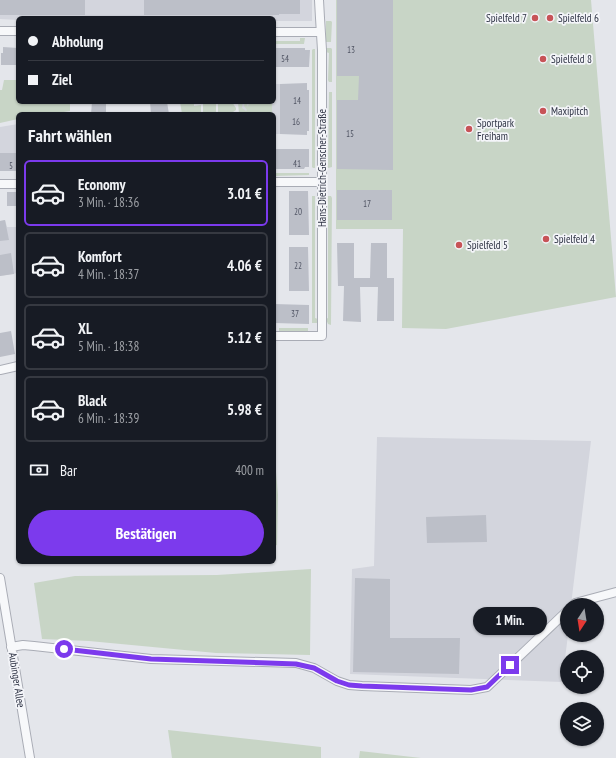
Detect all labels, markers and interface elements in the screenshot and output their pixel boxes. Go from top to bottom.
place label: Spielfeld 7 [486,11,527,25]
place label: Spielfeld 6 [558,11,599,25]
marker: Spielfeld 7 [530,13,540,23]
marker: Spielfeld 6 [545,13,555,23]
text: Abholung [52,32,103,51]
house number: 13 [347,44,355,55]
place label: Spielfeld 8 [551,52,592,66]
house number: 54 [281,53,289,64]
marker: Spielfeld 8 [538,54,548,64]
text: Ziel [52,70,72,89]
house number: 14 [293,95,301,106]
place label: Maxipitch [551,104,588,118]
marker: Maxipitch [538,106,548,116]
street label: Hans-Dietrich-Genscher-Straße [315,108,329,227]
house number: 16 [292,116,300,127]
place label: Sportpark Freiham [477,116,515,143]
text: Fahrt wählen [28,124,112,147]
marker: Sportpark Freiham [464,124,474,134]
house number: 15 [346,128,354,139]
house number: 41 [293,158,301,169]
house number: 5 [9,160,13,171]
icon: car [30,175,66,211]
text: Economy [78,175,126,194]
text: 3.01 € [227,184,262,203]
text: 3 Min. · 18:36 [78,194,139,211]
house number: 17 [363,198,371,209]
house number: 20 [294,206,302,217]
place label: Spielfeld 4 [554,232,595,246]
marker: Spielfeld 4 [541,234,551,244]
place label: Spielfeld 5 [467,238,508,252]
marker: Spielfeld 5 [454,240,464,250]
icon: car [30,247,66,283]
text: Komfort [78,247,122,266]
text: 4.06 € [227,256,262,275]
house number: 22 [294,260,302,271]
text: 4 Min. · 18:37 [78,266,139,283]
house number: 37 [291,308,299,319]
icon: car [30,319,66,355]
text: XL [78,319,92,338]
text: 5.12 € [227,328,262,347]
text: 5 Min. · 18:38 [78,338,139,355]
icon: car [30,391,66,427]
text: Black [78,391,107,410]
text: 5.98 € [227,400,262,419]
text: 6 Min. · 18:39 [78,410,139,427]
icon: cash [28,459,50,481]
text: Bar [60,461,77,480]
text: 400 m [235,462,264,479]
button: Bestätigen [28,510,264,556]
north arrow [560,598,604,642]
map controls [560,598,604,746]
callout: 1 Min. [473,607,547,635]
text: 1 Min. [495,612,525,629]
route start [55,640,73,658]
button: locate [560,650,604,694]
street label: Aubinger Allee [6,651,28,709]
route end [501,656,519,674]
button: layers [560,702,604,746]

